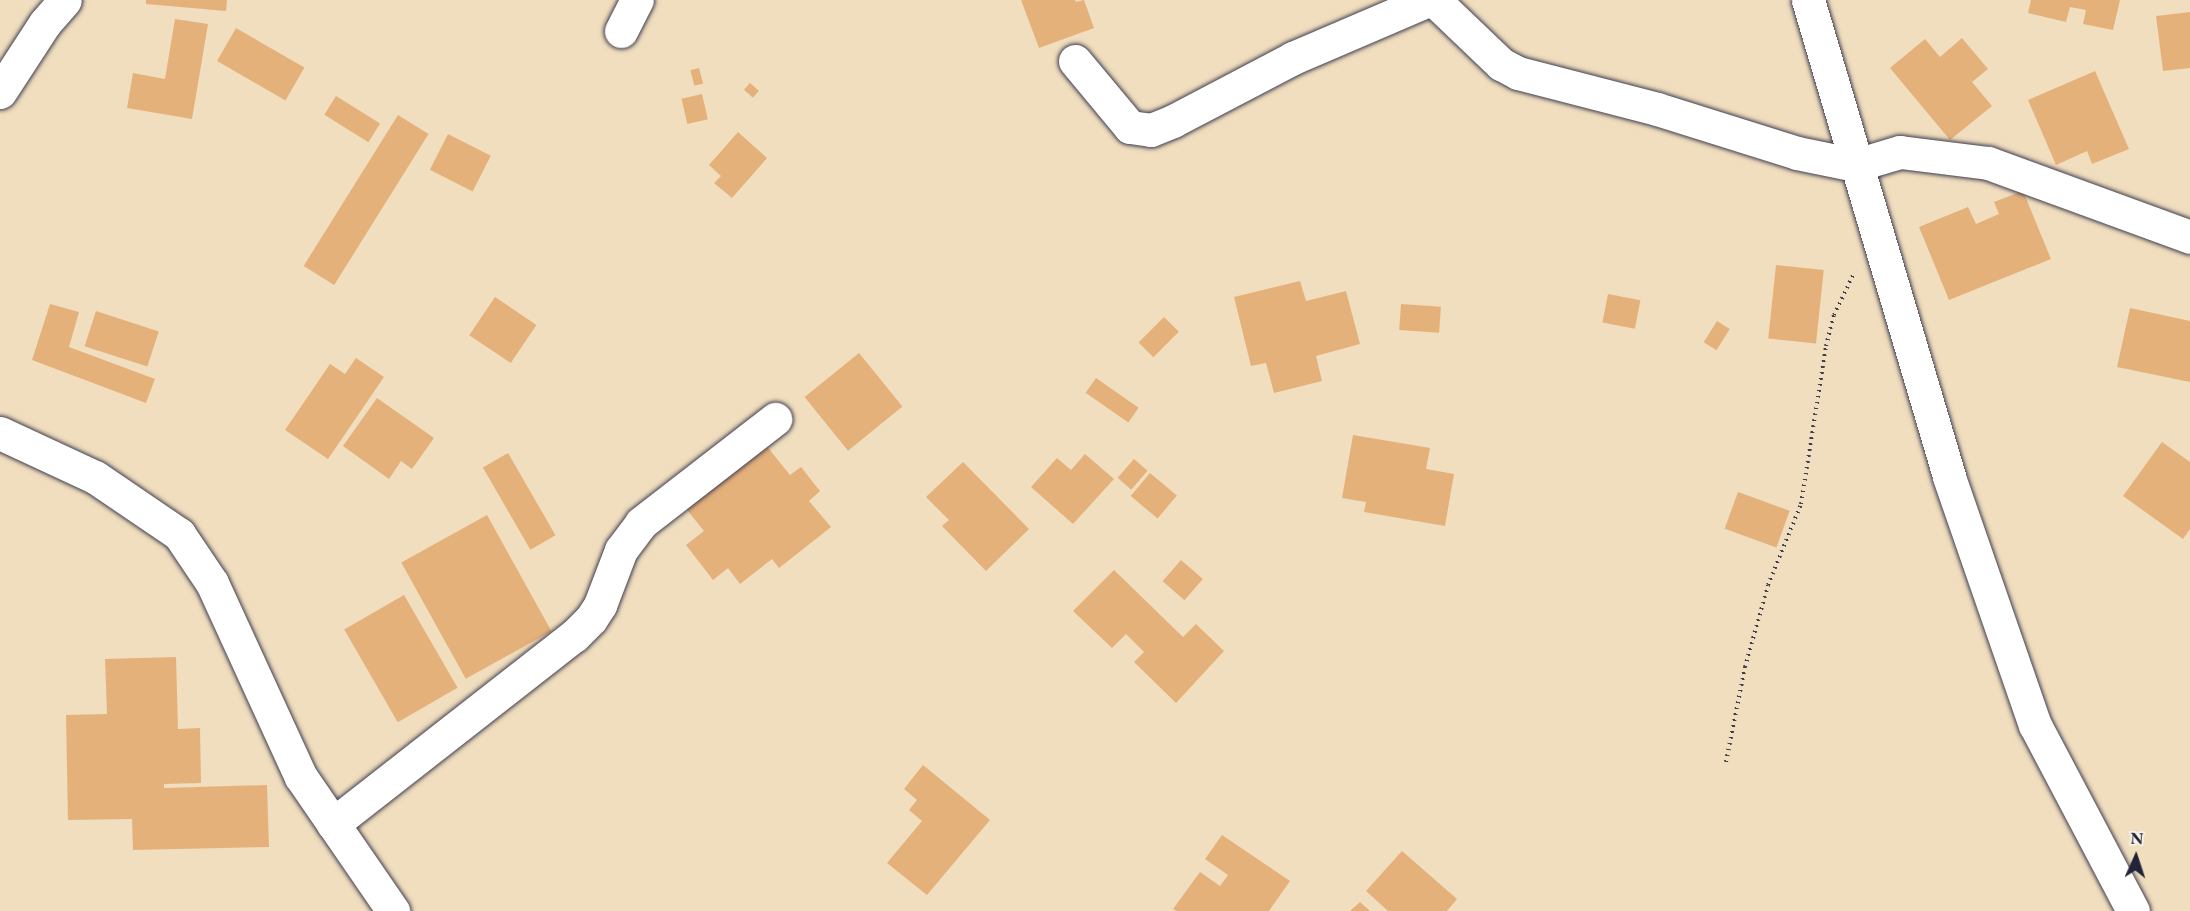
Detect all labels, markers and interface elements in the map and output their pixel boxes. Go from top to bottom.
north arrow [2106,827,2166,887]
text: N [2130,828,2144,849]

